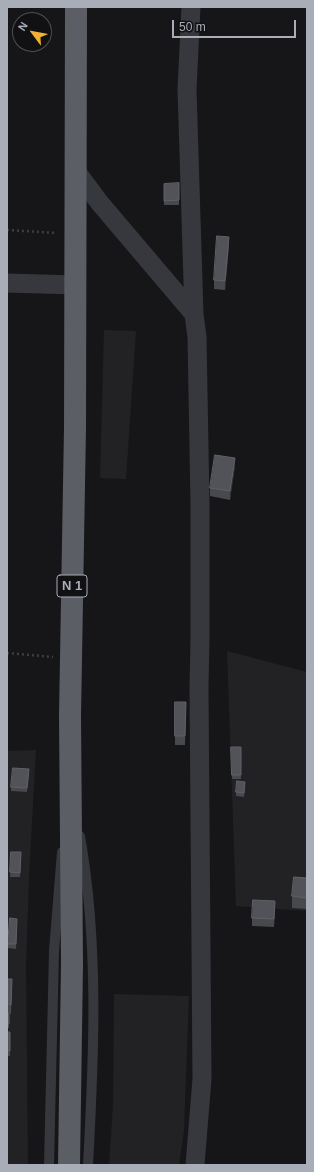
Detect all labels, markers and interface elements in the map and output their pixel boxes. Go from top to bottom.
north arrow [12,12,52,52]
scale bar [174,12,298,38]
text: N [15,20,30,33]
text: 50 m [179,20,206,34]
road number: N 1 [57,575,87,597]

